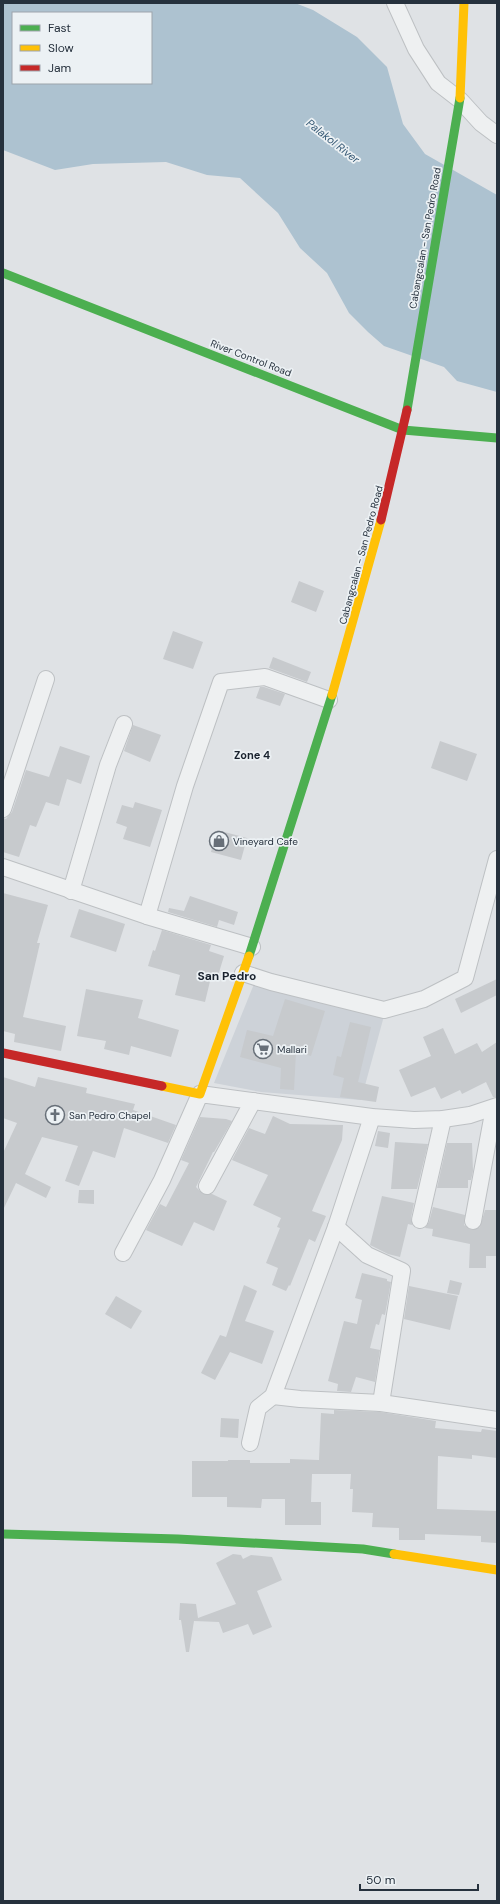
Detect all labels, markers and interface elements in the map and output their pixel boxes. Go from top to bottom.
legend [12,12,152,84]
text: Fast [48,20,71,36]
text: Slow [48,40,74,56]
text: Jam [48,60,71,76]
water label: Palakol River [304,116,363,167]
street label: Cabangcalan - San Pedro Road [406,166,444,310]
street label: River Control Road [209,337,293,379]
street label: Cabangcalan - San Pedro Road [336,484,386,626]
district label: Zone 4 [234,748,270,762]
shop icon: Vineyard Cafe [208,830,230,852]
place label: Vineyard Cafe [233,835,298,848]
district label: San Pedro [198,968,256,984]
supermarket icon: Mallari [252,1038,274,1060]
place label: Mallari [277,1043,307,1056]
church icon: San Pedro Chapel [44,1104,66,1126]
place label: San Pedro Chapel [69,1109,151,1122]
scale bar [360,1866,478,1892]
text: 50 m [366,1872,395,1888]

